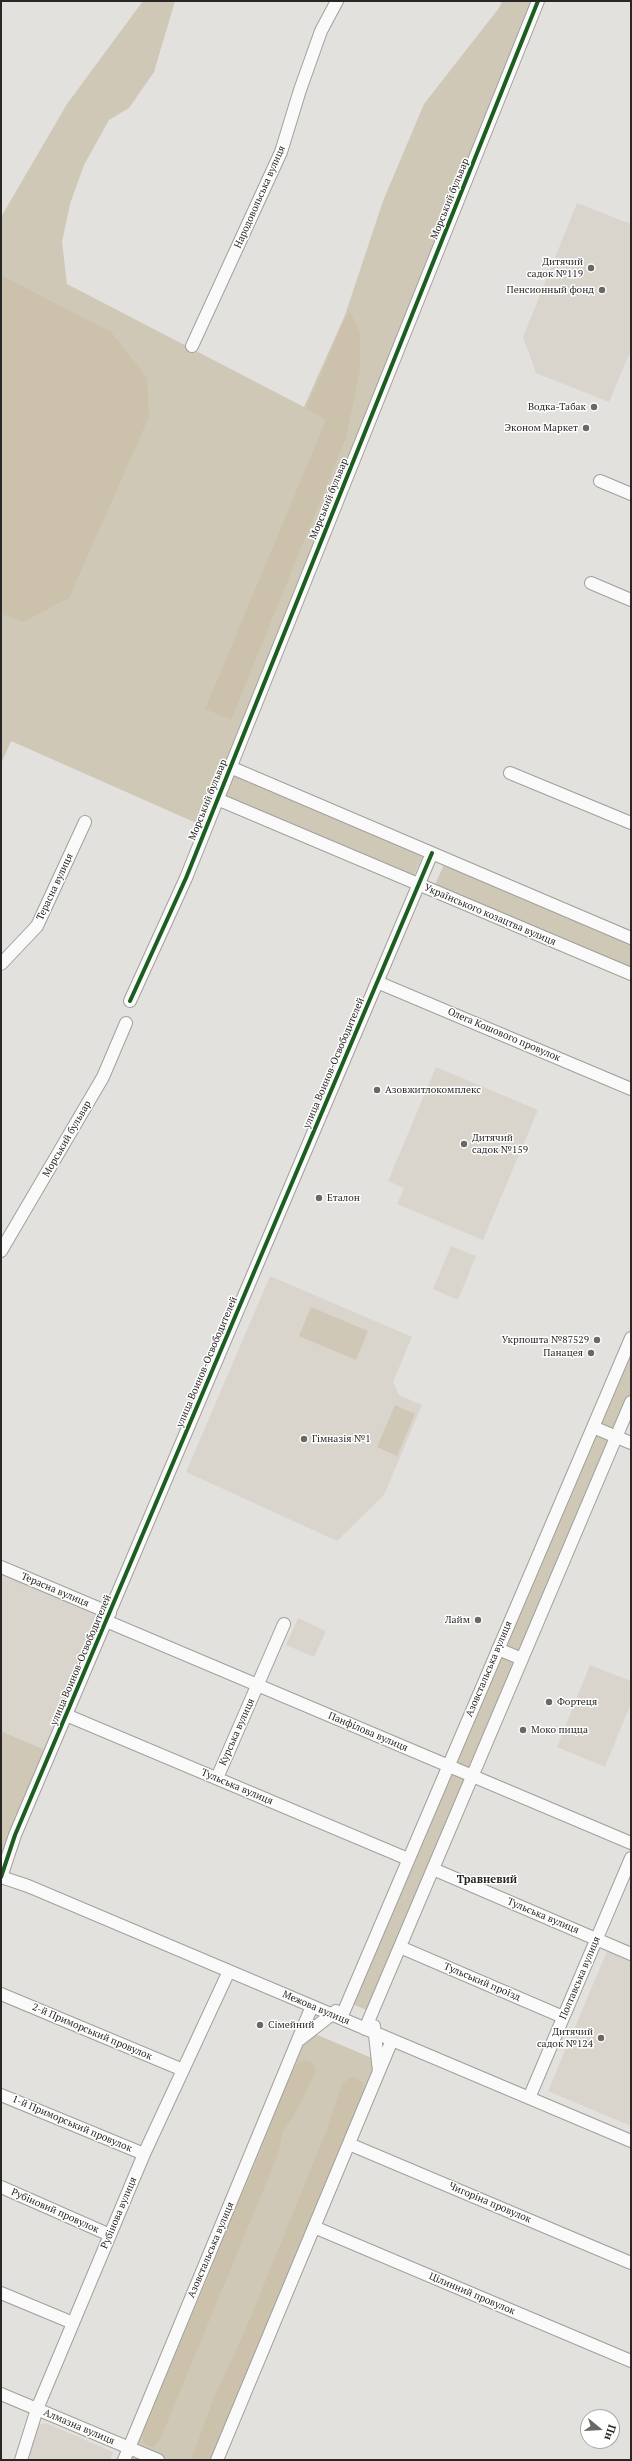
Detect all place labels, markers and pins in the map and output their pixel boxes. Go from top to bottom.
place label: Дитячий садок №119 [527,256,583,280]
marker: Дитячий садок №119 [586,263,596,273]
place label: Пенсионный фонд [507,284,594,296]
marker: Пенсионный фонд [597,285,607,295]
place label: Водка-Табак [528,401,586,413]
marker: Водка-Табак [589,402,599,412]
place label: Эконом Маркет [505,422,578,434]
marker: Эконом Маркет [581,423,591,433]
place label: Азовжитлокомплекс [385,1084,481,1096]
marker: Азовжитлокомплекс [372,1085,382,1095]
place label: Дитячий садок №159 [472,1132,528,1156]
marker: Дитячий садок №159 [459,1139,469,1149]
place label: Еталон [327,1192,360,1204]
marker: Еталон [314,1193,324,1203]
place label: Укрпошта №87529 [502,1334,589,1346]
marker: Укрпошта №87529 [592,1335,602,1345]
place label: Панацея [543,1347,583,1359]
marker: Панацея [586,1348,596,1358]
place label: Гімназія №1 [312,1433,370,1445]
marker: Гімназія №1 [299,1434,309,1444]
place label: Лайм [445,1614,470,1626]
marker: Лайм [473,1615,483,1625]
place label: Фортеця [557,1696,597,1708]
marker: Фортеця [544,1697,554,1707]
place label: Моко пицца [531,1724,588,1736]
marker: Моко пицца [518,1725,528,1735]
place label: Сімейний [268,2019,314,2031]
marker: Сімейний [255,2020,265,2030]
place label: Дитячий садок №124 [537,2026,593,2050]
marker: Дитячий садок №124 [596,2033,606,2043]

